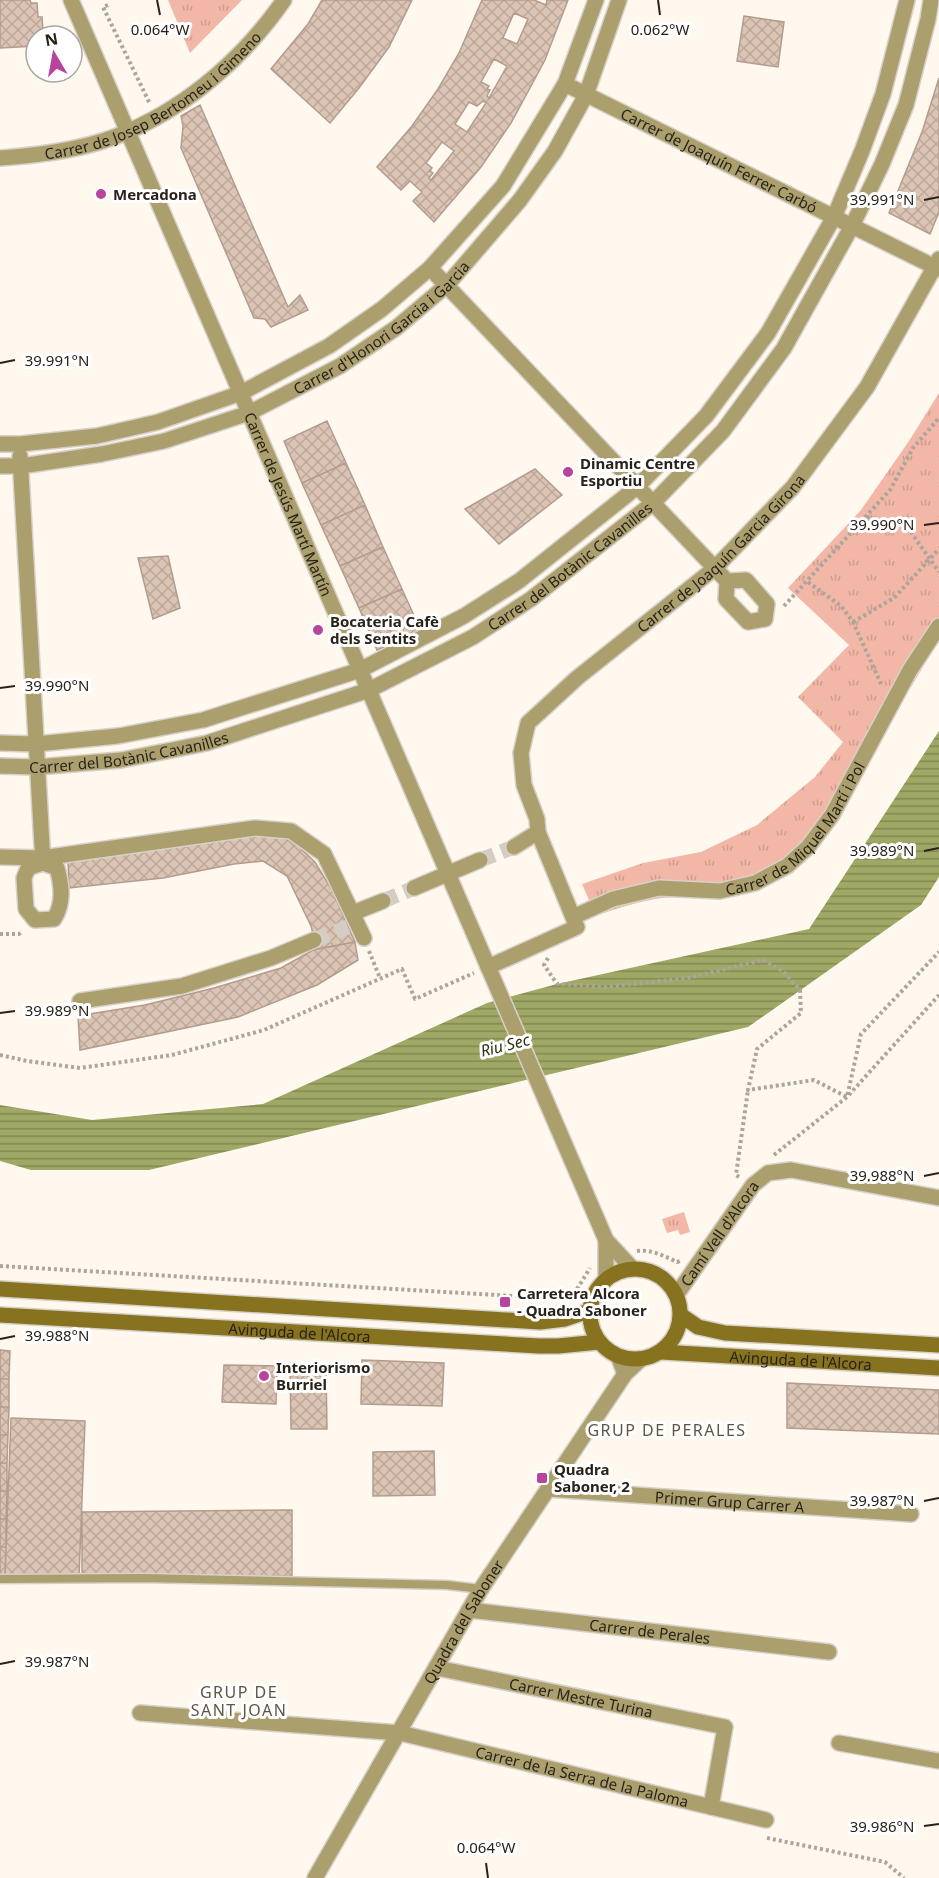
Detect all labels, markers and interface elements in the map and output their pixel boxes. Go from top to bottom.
text: 0.064°W [131,19,189,39]
text: 0.062°W [631,19,689,39]
north arrow [24,24,84,84]
street label: Carrer de Josep Bertomeu i Gimeno [43,27,265,163]
text: N [43,27,60,51]
street label: Carrer de Joaquín Ferrer Carbó [618,103,821,217]
place label: Mercadona [113,184,197,204]
marker: Mercadona [94,187,108,201]
text: 39.991°N [850,189,914,209]
street label: Carrer d'Honori Garcia i Garcia [290,257,473,399]
text: 39.991°N [25,350,89,370]
street label: Carrer de Jesús Martí Martín [240,409,337,599]
place label: Dinamic Centre Esportiu [580,453,695,490]
marker: Dinamic Centre Esportiu [561,465,575,479]
street label: Carrer de Joaquín Garcia Girona [633,470,809,637]
street label: Carrer del Botànic Cavanilles [483,498,656,635]
text: 39.990°N [850,514,914,534]
place label: Bocateria Cafè dels Sentits [330,611,439,648]
marker: Bocateria Cafè dels Sentits [311,623,325,637]
text: 39.990°N [25,675,89,695]
street label: Carrer del Botànic Cavanilles [29,727,231,777]
street label: Carrer de Miquel Martí i Pol [724,758,869,899]
text: 39.989°N [850,840,914,860]
text: 39.989°N [25,1000,89,1020]
water label: Riu Sec [478,1028,533,1062]
text: 39.988°N [850,1165,914,1185]
street label: Camí Vell d'Alcora [676,1177,763,1290]
place label: Carretera Alcora - Quadra Saboner [517,1283,647,1320]
marker: Carretera Alcora - Quadra Saboner [498,1295,512,1309]
street label: Avinguda de l'Alcora [228,1318,371,1346]
text: 39.988°N [25,1325,89,1345]
street label: Avinguda de l'Alcora [729,1346,872,1374]
place label: Interiorismo Burriel [276,1357,370,1394]
marker: Interiorismo Burriel [257,1369,271,1383]
district label: GRUP DE PERALES [587,1419,747,1441]
place label: Quadra Saboner, 2 [554,1459,630,1496]
marker: Quadra Saboner, 2 [535,1471,549,1485]
street label: Primer Grup Carrer A [654,1486,805,1517]
text: 39.987°N [850,1490,914,1510]
street label: Quadra del Saboner [419,1556,508,1688]
street label: Carrer de Perales [588,1614,711,1648]
text: 39.987°N [25,1651,89,1671]
street label: Carrer Mestre Turina [507,1673,655,1722]
district label: GRUP DE SANT JOAN [191,1681,287,1721]
street label: Carrer de la Serra de la Paloma [474,1741,691,1811]
text: 39.986°N [850,1816,914,1836]
text: 0.064°W [457,1837,515,1857]

